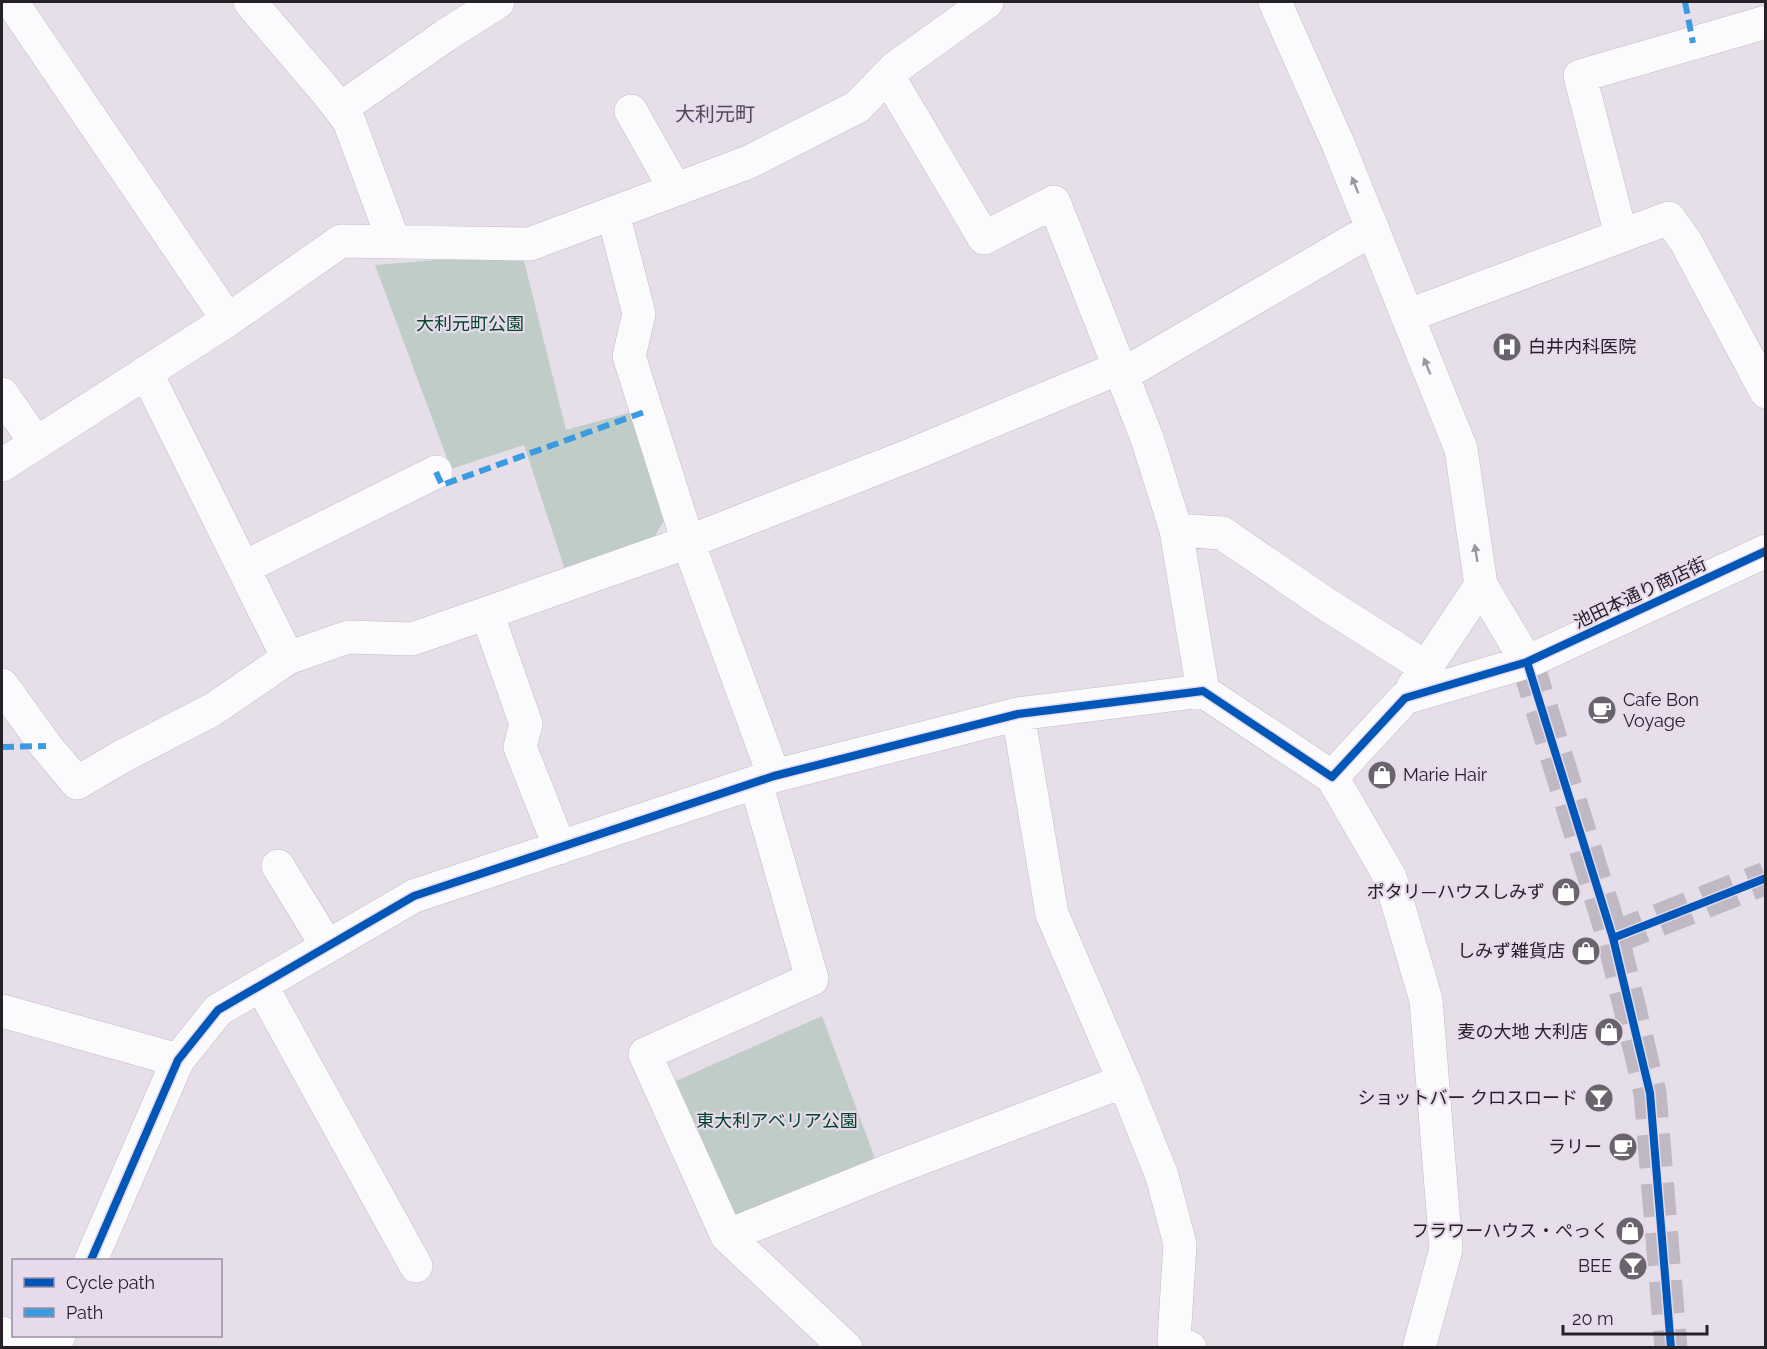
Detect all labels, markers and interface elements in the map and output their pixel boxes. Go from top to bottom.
district label: 大利元町 [675,102,755,126]
one-way arrow [1350,176,1359,194]
park label: 大利元町公園 [416,313,524,334]
hospital icon: 白井内科医院 [1491,331,1523,363]
place label: 白井内科医院 [1528,336,1636,357]
one-way arrow [1422,357,1431,375]
one-way arrow [1472,544,1481,563]
street label: 池田本通り商店街 [1570,553,1709,632]
place label: Cafe Bon Voyage [1623,689,1699,731]
cafe icon: Cafe Bon Voyage [1586,694,1618,726]
shop icon: Marie Hair [1366,759,1398,791]
place label: Marie Hair [1403,764,1488,785]
shop icon: ポタリ―ハウスしみず [1550,876,1582,908]
place label: ポタリ―ハウスしみず [1367,881,1545,902]
shop icon: しみず雑貨店 [1570,935,1602,967]
place label: しみず雑貨店 [1457,940,1565,961]
shop icon: 麦の大地 大利店 [1593,1016,1625,1048]
place label: 麦の大地 大利店 [1457,1021,1588,1042]
bar icon: ショットバー クロスロード [1583,1082,1615,1114]
place label: ショットバー クロスロード [1357,1087,1578,1108]
park label: 東大利アベリア公園 [696,1110,858,1131]
cafe icon: ラリー [1607,1131,1639,1163]
place label: ラリー [1548,1136,1602,1157]
shop icon: フラワーハウス・ぺっく [1614,1215,1646,1247]
place label: フラワーハウス・ぺっく [1411,1220,1609,1241]
bar icon: BEE [1617,1250,1649,1282]
place label: BEE [1578,1255,1612,1276]
legend [12,1259,222,1337]
text: Cycle path [66,1272,155,1293]
scale bar [1563,1298,1707,1336]
text: Path [66,1302,103,1323]
text: 20 m [1572,1308,1614,1329]

